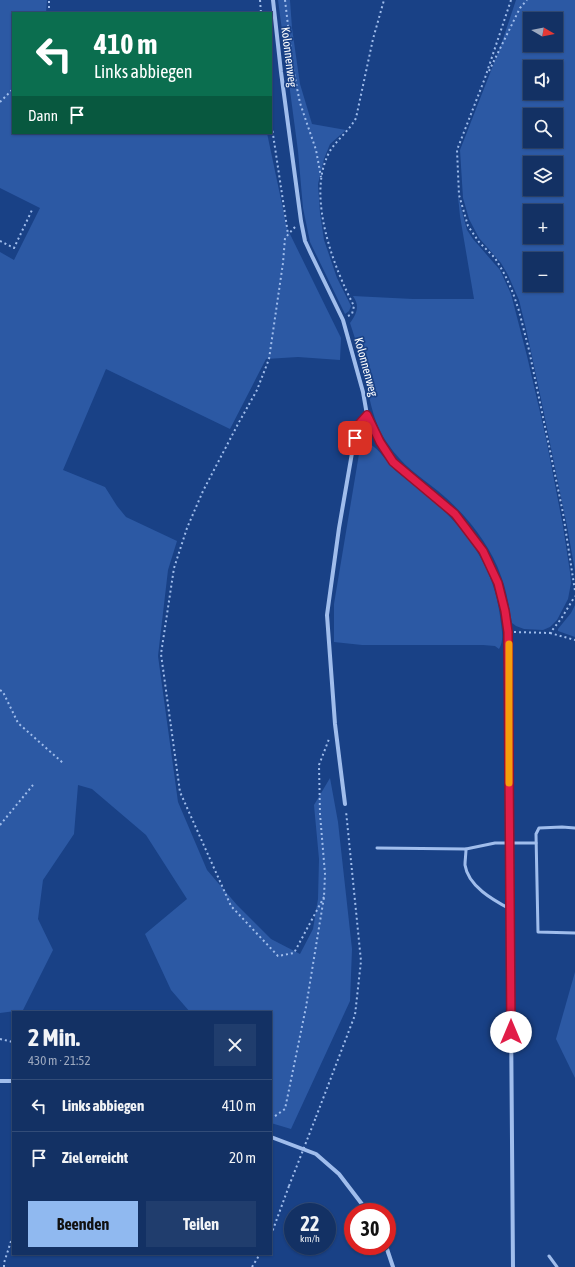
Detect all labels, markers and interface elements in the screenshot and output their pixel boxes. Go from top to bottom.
north arrow [523,12,563,52]
map controls [523,12,563,292]
street label: Kolonnenweg [278,26,300,89]
icon: left [28,28,80,80]
text: 410 m [94,28,157,60]
button: sound [523,60,563,100]
text: Links abbiegen [94,61,193,82]
icon: arrive [66,104,88,126]
text: Dann [28,107,58,124]
button: search [523,108,563,148]
button: layers [523,156,563,196]
button: + [523,204,563,244]
button: − [523,252,563,292]
street label: Kolonnenweg [351,336,381,399]
pin [338,421,372,455]
icon: arrive [344,427,366,449]
position arrow [490,1011,532,1053]
text: 2 Min. [28,1024,80,1051]
button: close [214,1024,256,1066]
text: 430 m · 21:52 [28,1053,91,1068]
icon: left [28,1095,50,1117]
text: Links abbiegen [62,1097,144,1114]
text: 410 m [222,1097,256,1114]
icon: arrive [28,1147,50,1169]
text: Ziel erreicht [62,1149,128,1166]
text: 20 m [229,1149,256,1166]
button: Beenden [28,1201,138,1247]
button: Teilen [146,1201,256,1247]
speed limit sign: 30 [344,1203,396,1255]
text: 22 [301,1212,319,1235]
text: km/h [300,1233,320,1244]

